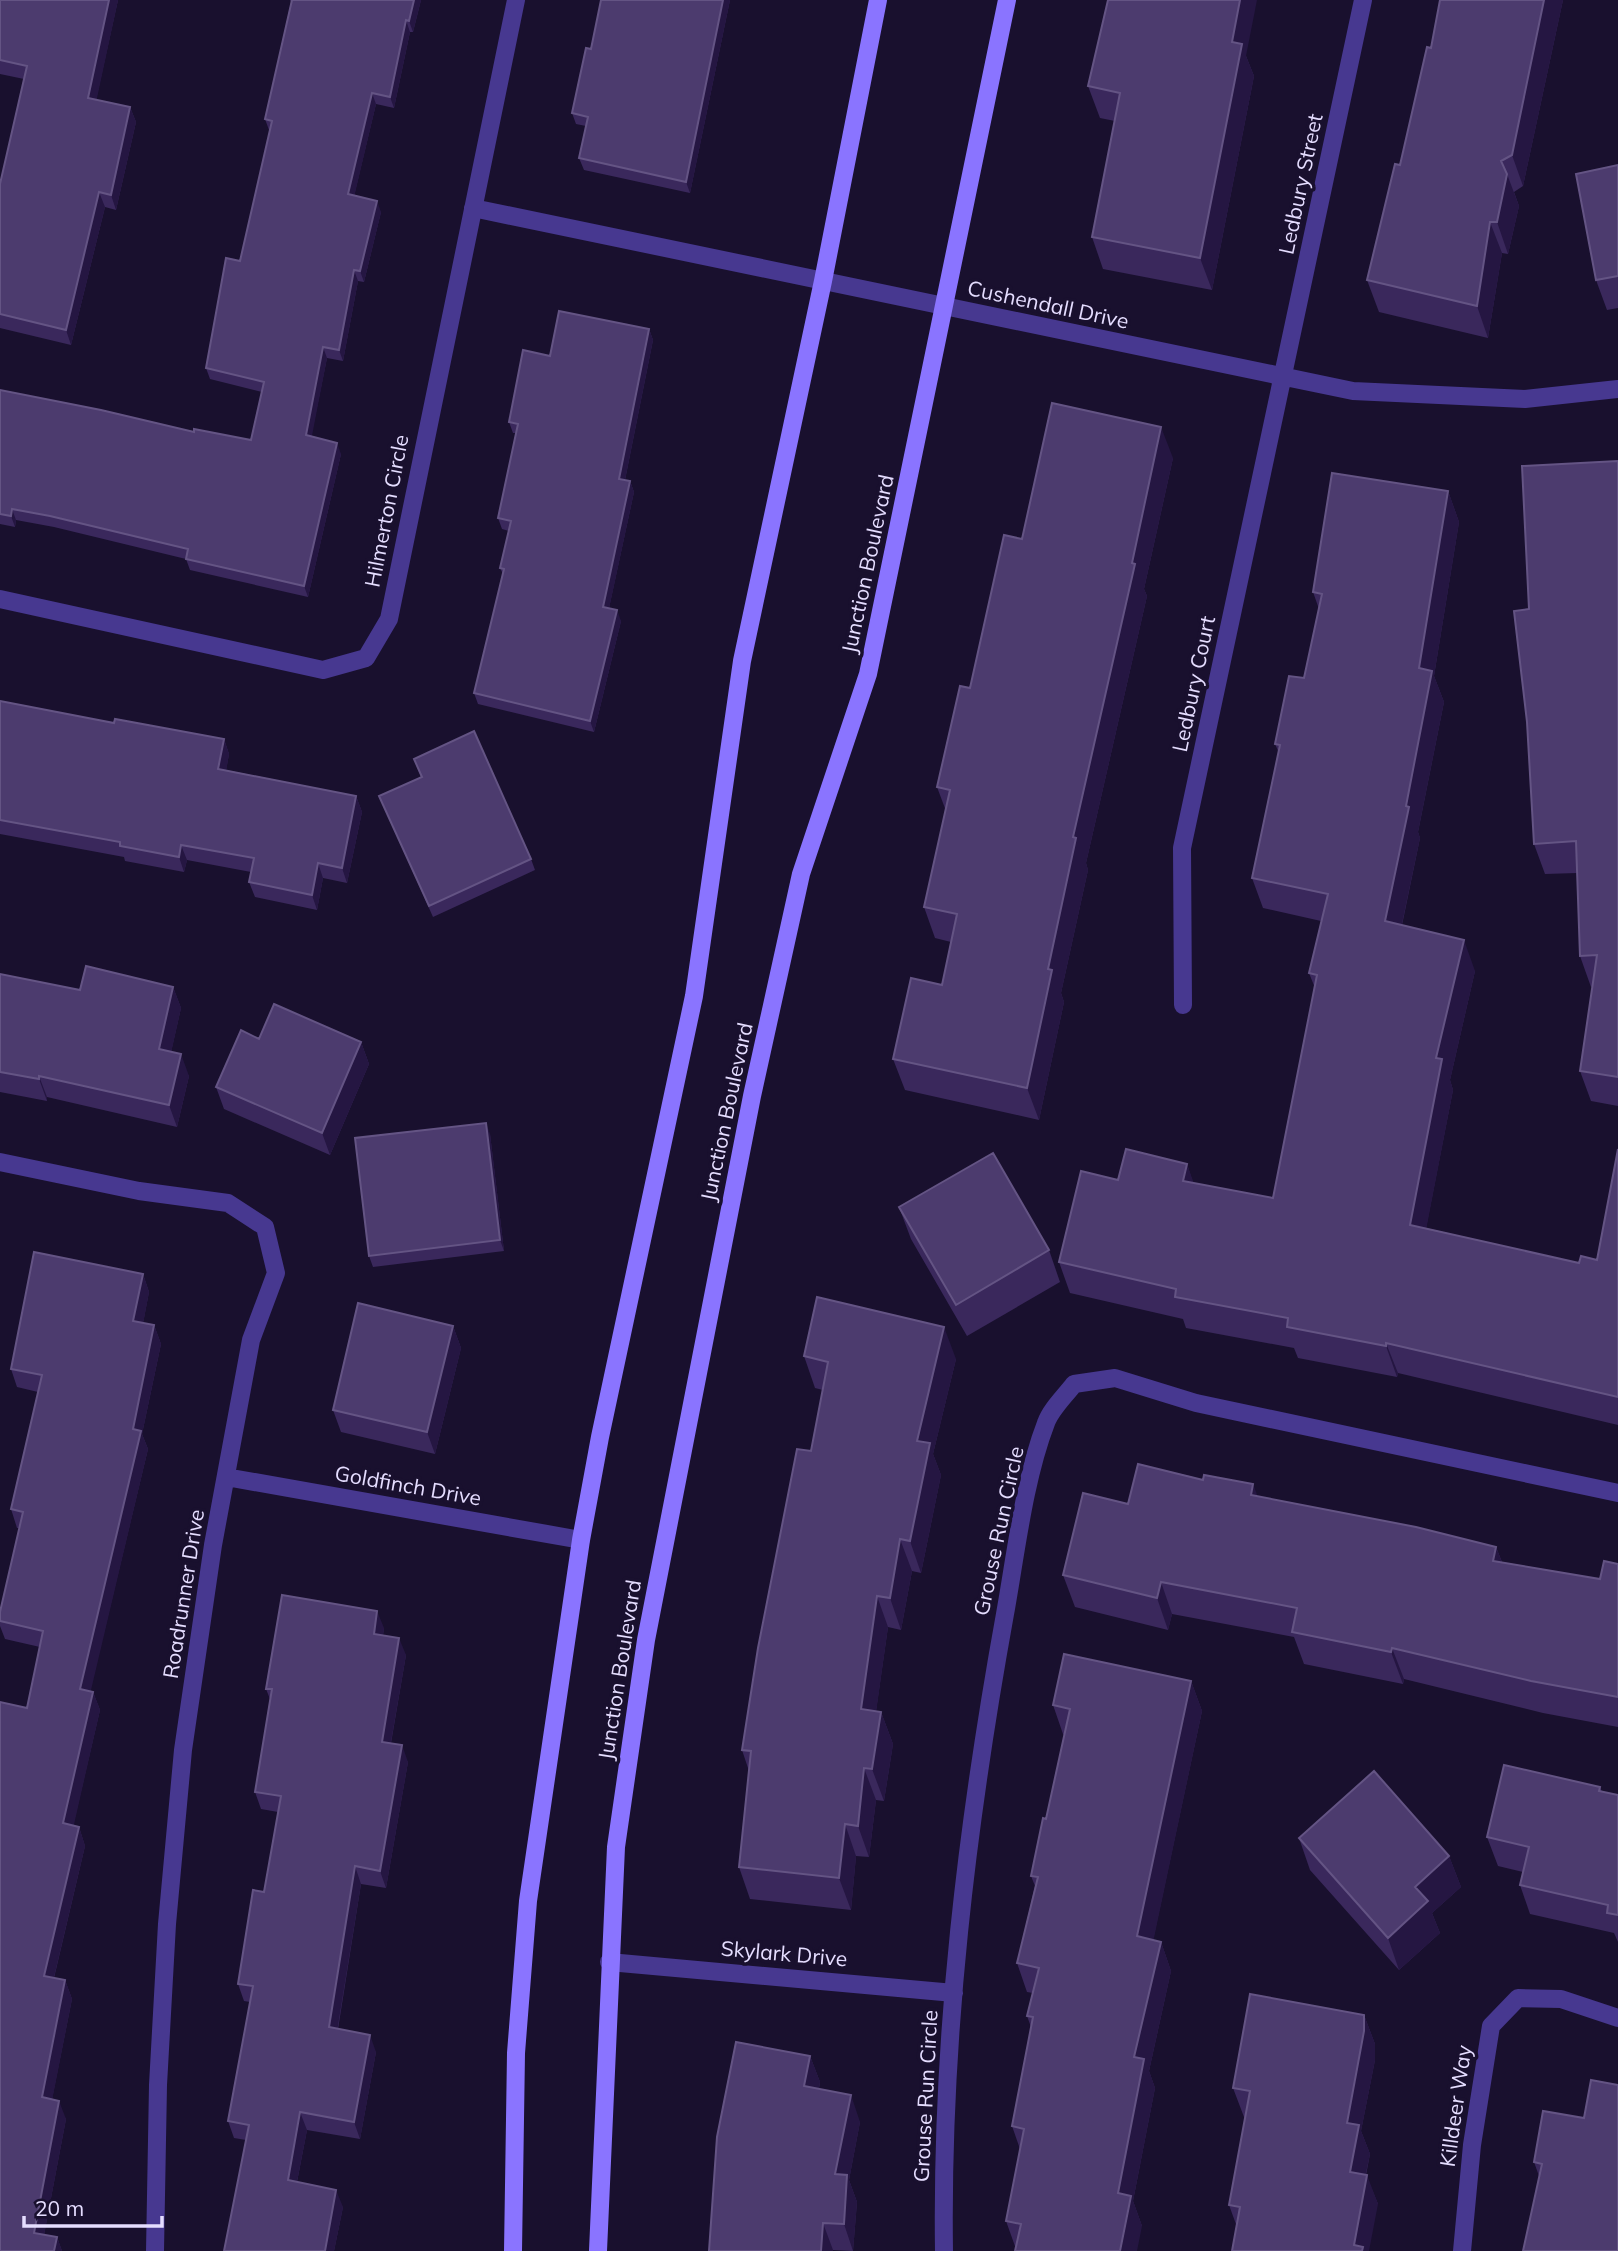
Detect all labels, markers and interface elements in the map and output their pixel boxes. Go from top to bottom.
street label: Ledbury Street [1272,111,1328,256]
street label: Cushendall Drive [965,274,1131,334]
street label: Hilmerton Circle [358,432,414,589]
street label: Junction Boulevard [835,472,899,656]
street label: Ledbury Court [1166,613,1220,754]
street label: Junction Boulevard [694,1020,758,1204]
street label: Grouse Run Circle [967,1444,1029,1618]
street label: Goldfinch Drive [333,1459,483,1511]
street label: Roadrunner Drive [157,1507,209,1680]
street label: Junction Boulevard [592,1578,646,1762]
street label: Skylark Drive [720,1935,848,1971]
street label: Grouse Run Circle [908,2009,942,2183]
street label: Killdeer Way [1434,2043,1476,2168]
scale bar [24,2184,163,2228]
text: 20 m [35,2195,84,2221]

